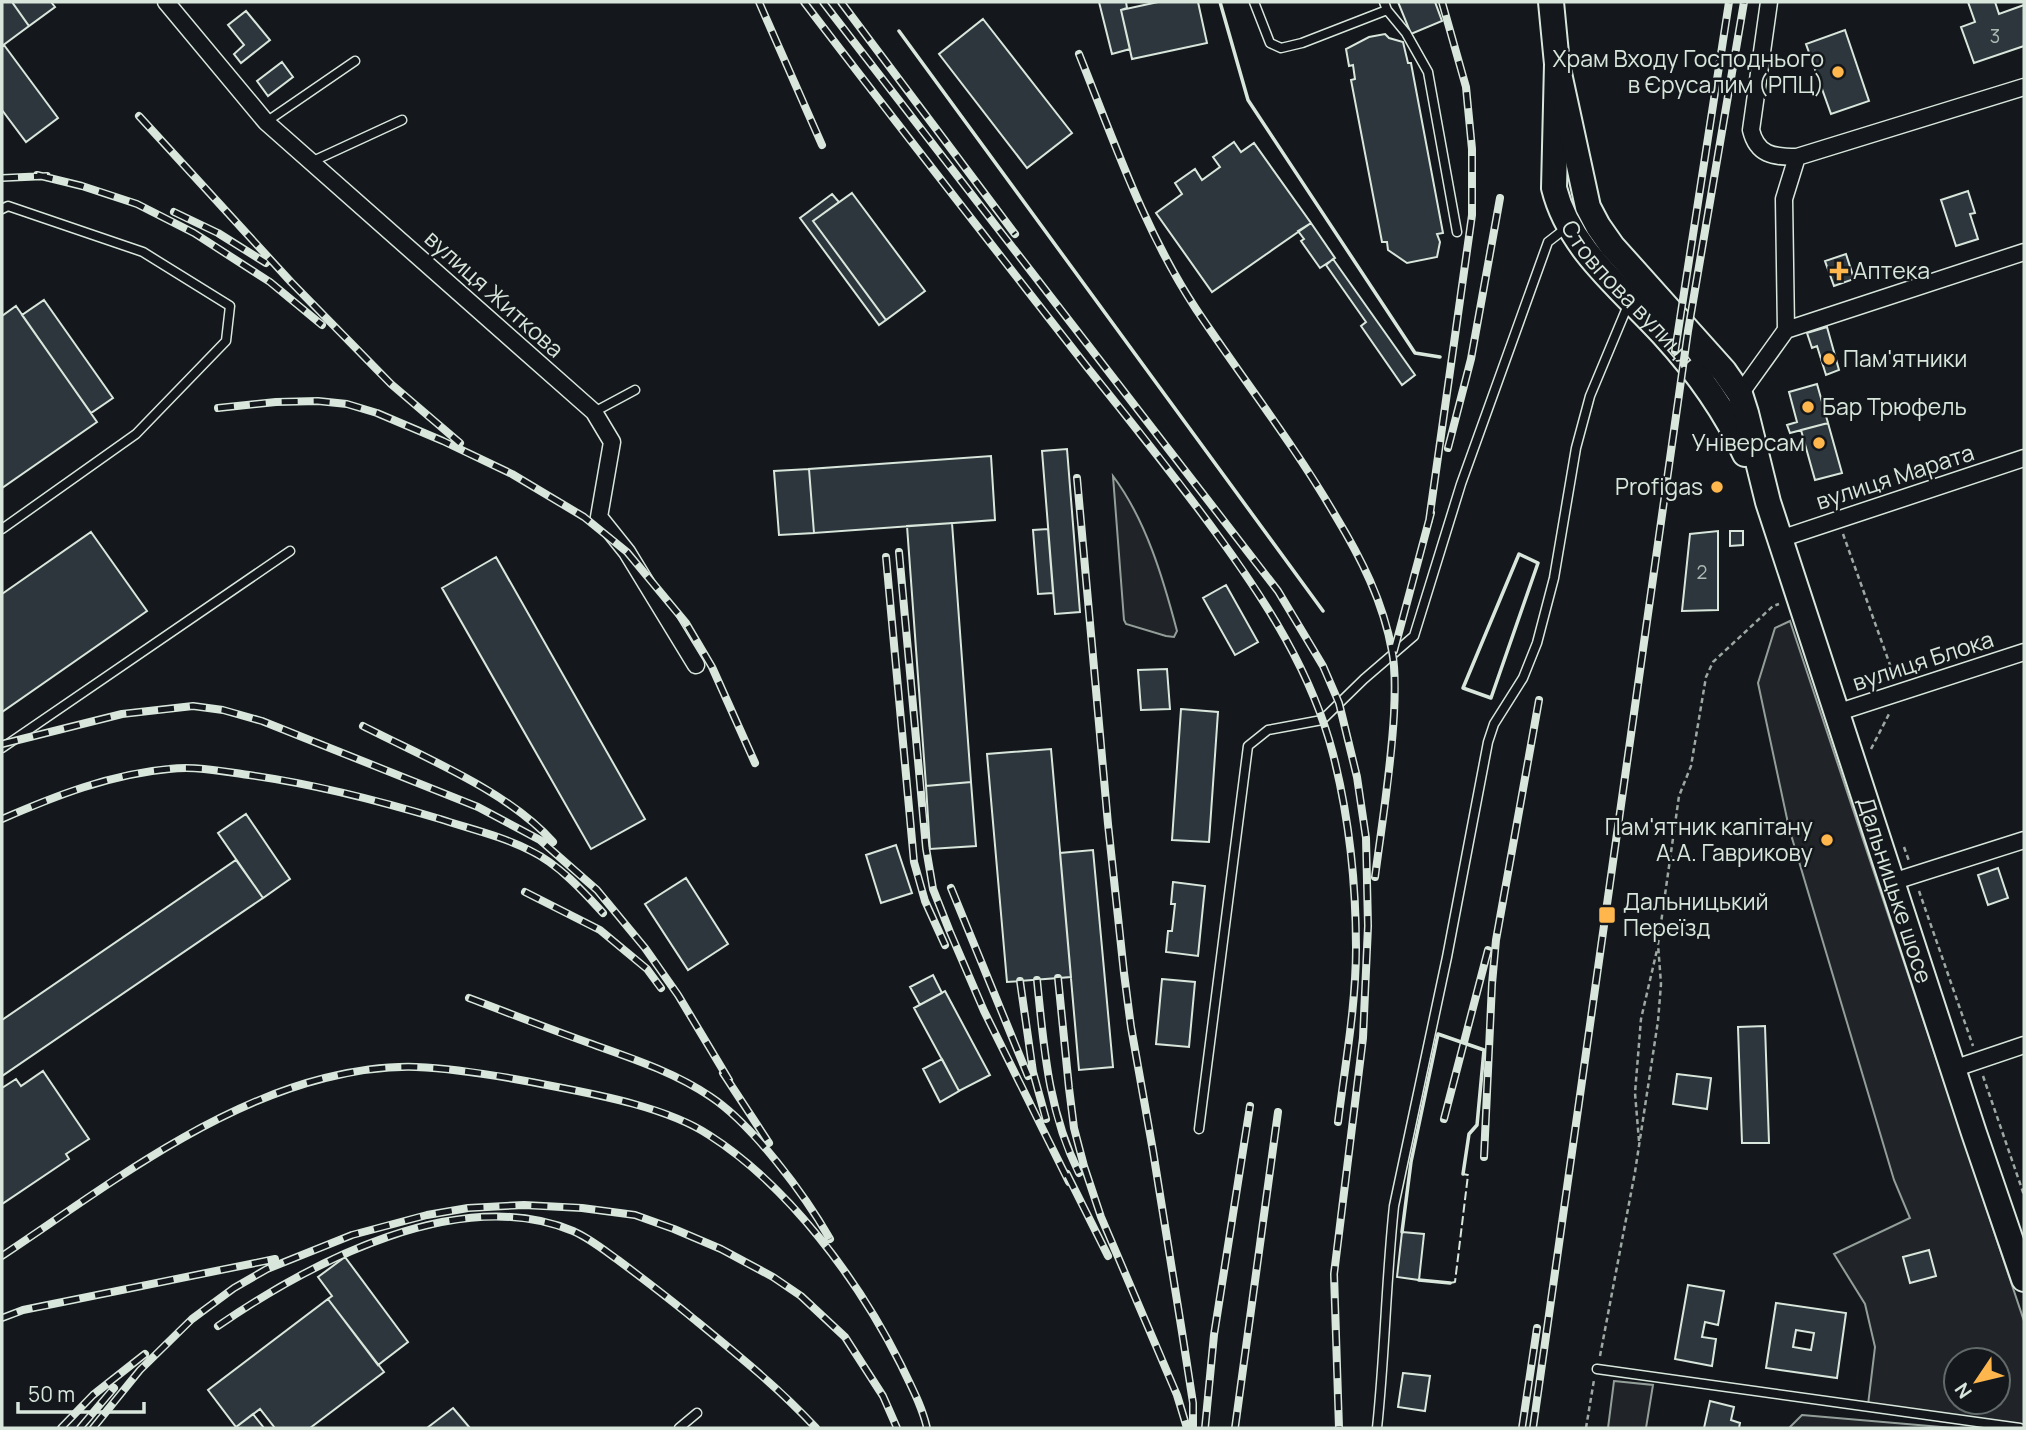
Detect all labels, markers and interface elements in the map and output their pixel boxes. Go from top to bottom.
house number: 3 [1990,23,2000,49]
place label: Храм Входу Господнього в Єрусалим (РПЦ) [1553,42,1824,100]
marker: Храм Входу Господнього в Єрусалим (РПЦ) [1830,64,1846,80]
street label: Стовпова вулиця [1554,214,1702,374]
street label: вулиця Житкова [418,222,571,364]
place label: Аптека [1853,254,1930,286]
marker: Аптека [1831,263,1847,279]
place label: Пам'ятники [1843,342,1967,374]
marker: Пам'ятники [1821,351,1837,367]
place label: Бар Трюфель [1822,390,1967,422]
marker: Бар Трюфель [1800,399,1816,415]
place label: Універсам [1691,426,1805,458]
marker: Універсам [1811,435,1827,451]
street label: вулиця Марата [1812,435,1978,517]
place label: Profigas [1615,470,1703,502]
marker: Profigas [1709,479,1725,495]
house number: 2 [1697,559,1707,585]
street label: вулиця Блока [1848,622,1997,698]
street label: Дальницьке шосе [1850,792,1941,987]
place label: Пам'ятник капітану А.А. Гаврикову [1605,810,1813,868]
marker: Пам'ятник капітану А.А. Гаврикову [1819,832,1835,848]
place label: Дальницький Переїзд [1623,885,1769,943]
marker: Дальницький Переїзд [1597,905,1617,925]
north arrow [1942,1346,2012,1416]
scale bar [18,1370,144,1414]
text: N [1949,1378,1978,1404]
text: 50 m [28,1380,75,1408]

